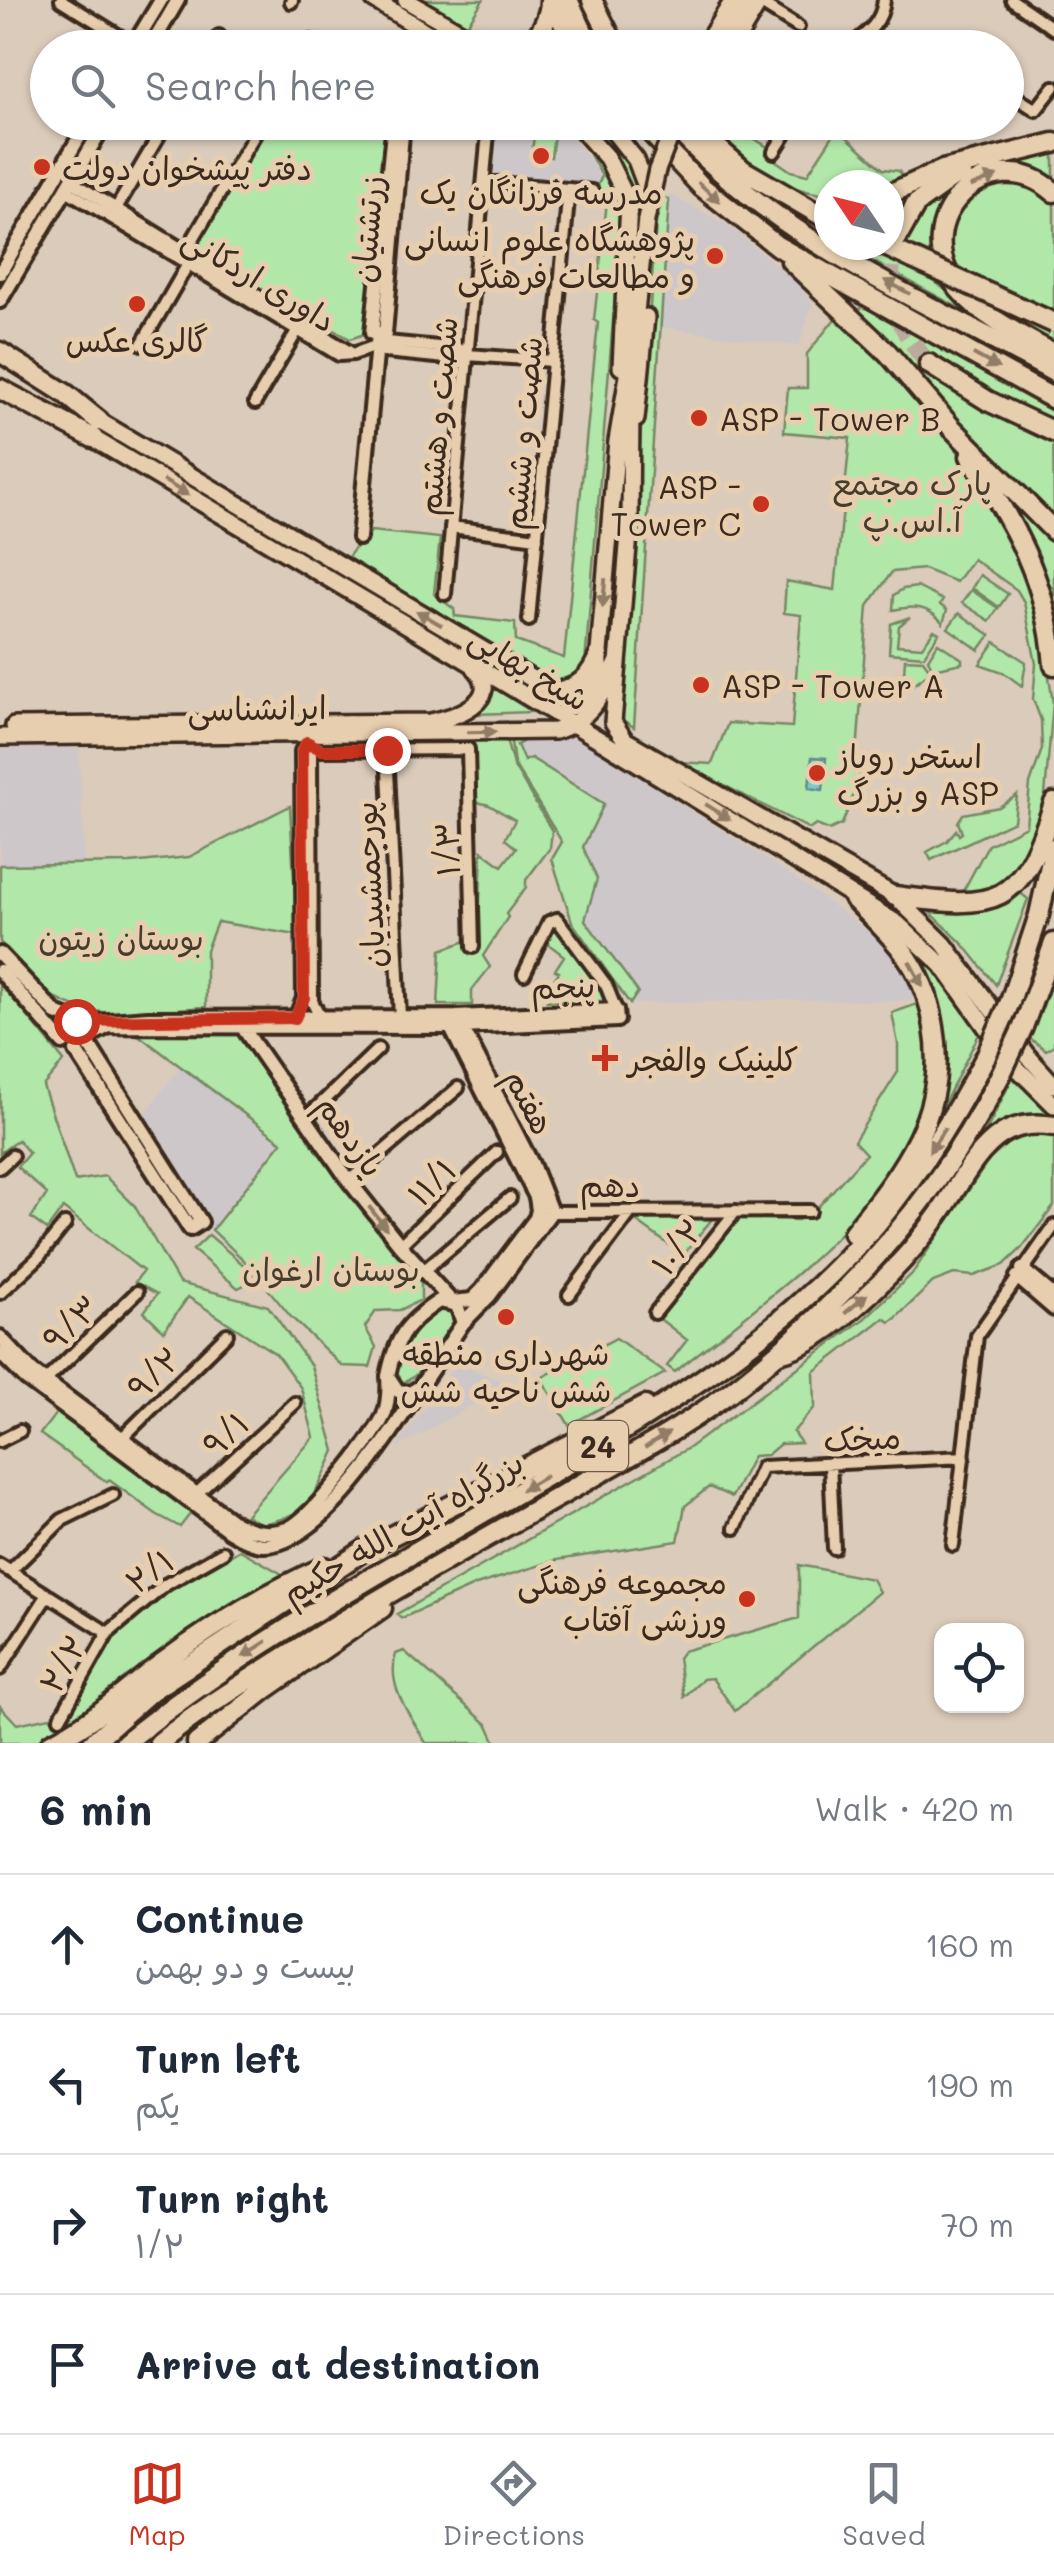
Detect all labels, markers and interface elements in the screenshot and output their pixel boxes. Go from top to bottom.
search box [30,30,1024,140]
icon: search [65,58,120,113]
text: Search here [145,60,376,110]
marker: مدرسه فرزانگان یک [530,145,552,167]
place label: دفتر پیشخوان دولت [62,146,312,190]
marker: دفتر پیشخوان دولت [31,156,53,178]
place label: مدرسه فرزانگان یک [419,170,663,212]
north arrow [814,170,904,260]
street label: زرتشتیان [340,173,392,285]
one-way arrow [969,173,999,189]
one-way arrow [696,181,721,203]
street label: داوری اردکانی [175,216,344,342]
place label: پژوهشگاه علوم انسانی و مطالعات فرهنگی [404,217,695,298]
marker: پژوهشگاه علوم انسانی و مطالعات فرهنگی [704,245,726,267]
one-way arrow [882,279,911,296]
marker: گالری عکس [126,293,148,315]
street label: شصت و هشتم [406,315,471,518]
place label: گالری عکس [65,318,209,360]
street label: شصت و ششم [492,334,555,532]
one-way arrow [971,353,1000,370]
place label: ASP - Tower B [719,397,940,439]
marker: ASP - Tower B [688,407,710,429]
park label: پارک مجتمع آ.اس.پ [832,461,992,542]
place label: ASP - Tower C [610,465,741,544]
one-way arrow [162,479,190,497]
marker: ASP - Tower C [750,493,772,515]
one-way arrow [596,578,612,610]
one-way arrow [415,610,443,627]
street label: شیخ بهایی [461,615,598,722]
place label: ASP - Tower A [721,664,945,706]
marker: ASP - Tower A [690,674,712,696]
street label: ایرانشناسی [187,685,327,731]
one-way arrow [467,724,499,740]
route end [365,728,411,774]
place label: استخر روباز و بزرگ ASP [834,734,999,813]
marker: استخر روباز و بزرگ ASP [806,762,828,784]
street label: پورجمشیدیان [343,801,395,969]
one-way arrow [704,803,731,821]
street label: ۱/۳ [424,821,468,877]
park label: بوستان زیتون [38,916,204,958]
one-way arrow [907,960,924,989]
street label: پنجم [530,963,596,1012]
route start [54,999,100,1045]
place label: کلینیک والفجر [625,1037,798,1079]
marker: کلینیک والفجر [592,1045,618,1071]
street label: هفتم [492,1061,565,1143]
street label: یازدهم [305,1086,395,1187]
one-way arrow [929,1127,947,1154]
street label: ۱۱/۱ [398,1148,464,1214]
street label: دهم [580,1163,640,1210]
one-way arrow [368,1205,388,1231]
street label: ۱۰/۲ [641,1209,711,1283]
park label: بوستان ارغوان [242,1247,420,1289]
street label: ۹/۳ [33,1285,107,1359]
one-way arrow [843,1294,868,1315]
marker: شهرداری منطقه شش ناحیه شش [495,1306,517,1328]
place label: شهرداری منطقه شش ناحیه شش [401,1331,611,1410]
street label: ۹/۲ [117,1337,189,1407]
street label: ۹/۱ [193,1401,257,1465]
street label: میخک [822,1414,902,1460]
road number: 24 [568,1421,628,1471]
one-way arrow [643,1431,670,1449]
street label: بزرگراه آیت الله حکیم [274,1440,533,1617]
one-way arrow [520,1474,549,1491]
street label: ۲/۱ [116,1538,182,1602]
place label: مجموعه فرهنگی ورزشی آفتاب [517,1560,727,1641]
marker: مجموعه فرهنگی ورزشی آفتاب [736,1588,758,1610]
map controls [934,1623,1024,1713]
button: locate [934,1623,1024,1713]
street label: ۲/۲ [29,1626,95,1700]
one-way arrow [241,1640,269,1658]
text: 6 min [40,1781,152,1836]
text: Walk · 420 m [814,1787,1014,1829]
text: Continue [135,1893,304,1943]
icon: ahead [40,1917,95,1972]
text: 160 m [925,1923,1014,1965]
text: بیست و دو بهمن [135,1944,355,1986]
text: Turn left [135,2033,301,2083]
icon: left [40,2057,95,2112]
text: 190 m [925,2063,1014,2105]
text: یکم [135,2084,180,2126]
text: Turn right [135,2173,329,2223]
icon: right [40,2197,95,2252]
text: 70 m [941,2203,1014,2245]
text: ۱/۲ [135,2224,185,2266]
icon: arrive [40,2337,95,2392]
text: Arrive at destination [135,2339,540,2389]
tab: Map [129,2456,186,2552]
tab: Directions [443,2456,585,2552]
tab: Saved [842,2456,925,2552]

